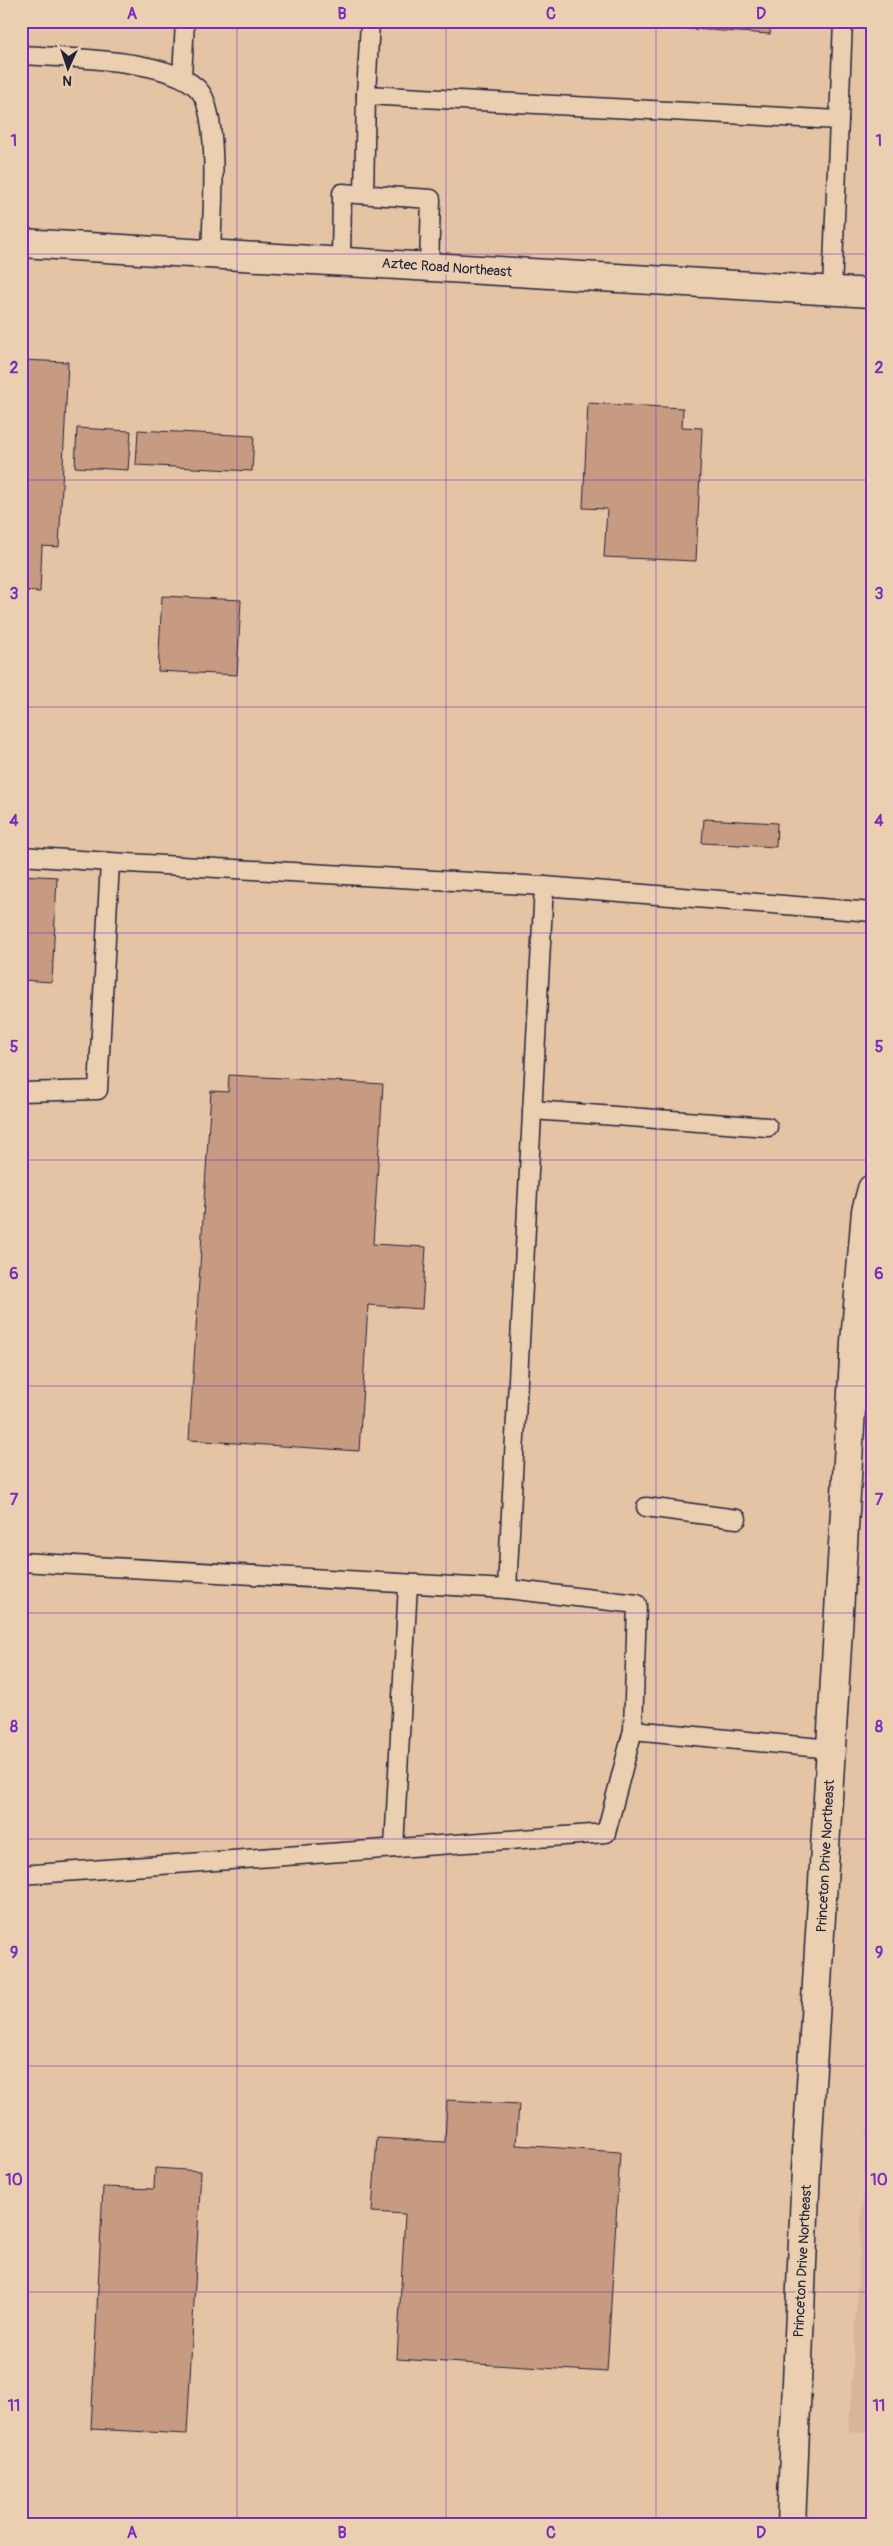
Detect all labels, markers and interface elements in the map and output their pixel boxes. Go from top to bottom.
text: A [127,4,138,24]
text: B [337,4,347,24]
text: C [546,4,556,24]
text: D [756,4,766,24]
north arrow [42,42,92,92]
text: N [62,72,73,89]
text: 1 [11,131,17,151]
text: 1 [876,131,882,151]
street label: Aztec Road Northeast [381,254,513,281]
text: 2 [10,358,19,378]
text: 2 [875,358,884,378]
text: 3 [10,584,19,604]
text: 3 [875,584,884,604]
text: 4 [9,811,19,831]
text: 4 [874,811,884,831]
text: 5 [10,1037,19,1057]
text: 5 [875,1037,884,1057]
text: 6 [9,1264,19,1284]
text: 6 [874,1264,884,1284]
text: 7 [10,1490,19,1510]
text: 7 [875,1490,884,1510]
text: 8 [10,1717,18,1737]
text: 8 [875,1717,883,1737]
street label: Princeton Drive Northeast [813,1779,838,1933]
text: 9 [10,1943,18,1963]
text: 9 [875,1943,883,1963]
text: 10 [5,2170,23,2190]
text: 10 [870,2170,888,2190]
street label: Princeton Drive Northeast [790,2184,815,2338]
text: 11 [8,2396,20,2416]
text: 11 [873,2396,885,2416]
text: A [127,2523,138,2543]
text: B [337,2523,347,2543]
text: C [546,2523,556,2543]
text: D [756,2523,766,2543]

